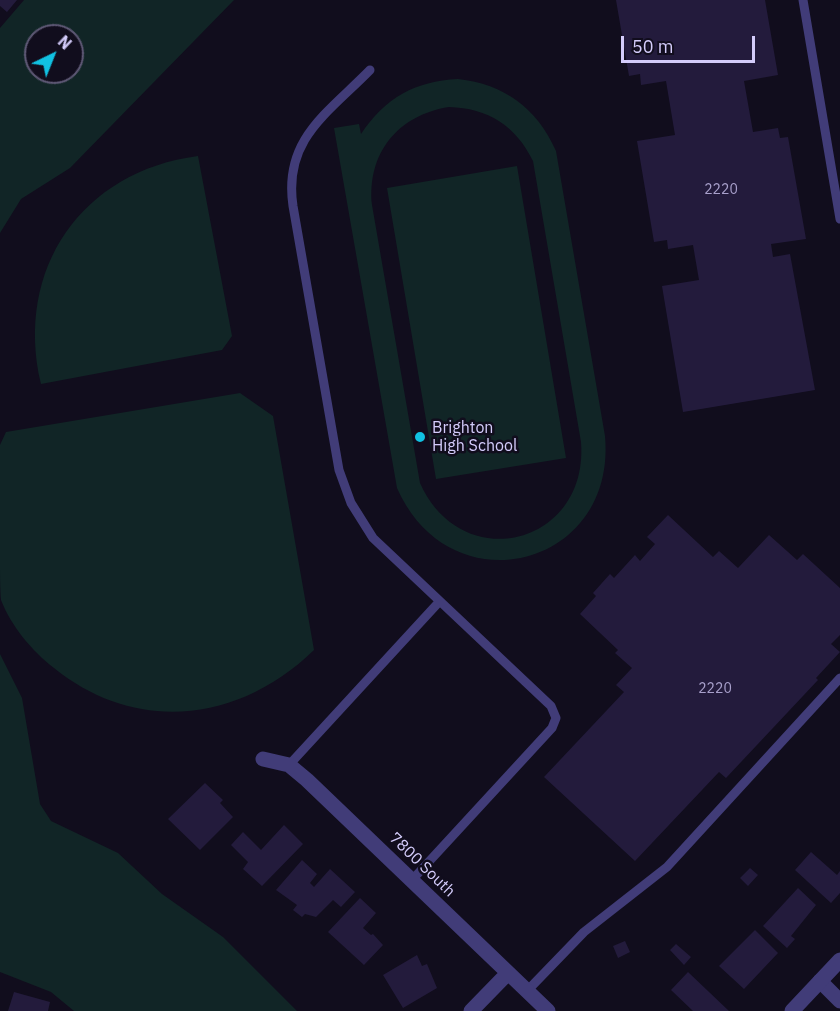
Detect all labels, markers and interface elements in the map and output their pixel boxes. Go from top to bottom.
north arrow [24,24,84,84]
scale bar [624,24,758,62]
text: N [54,31,76,54]
text: 50 m [632,35,674,58]
house number: 2220 [704,182,738,198]
place label: Brighton High School [432,418,517,456]
marker: Brighton High School [413,430,427,444]
house number: 2220 [698,681,732,697]
street label: 7800 South [385,829,459,901]

